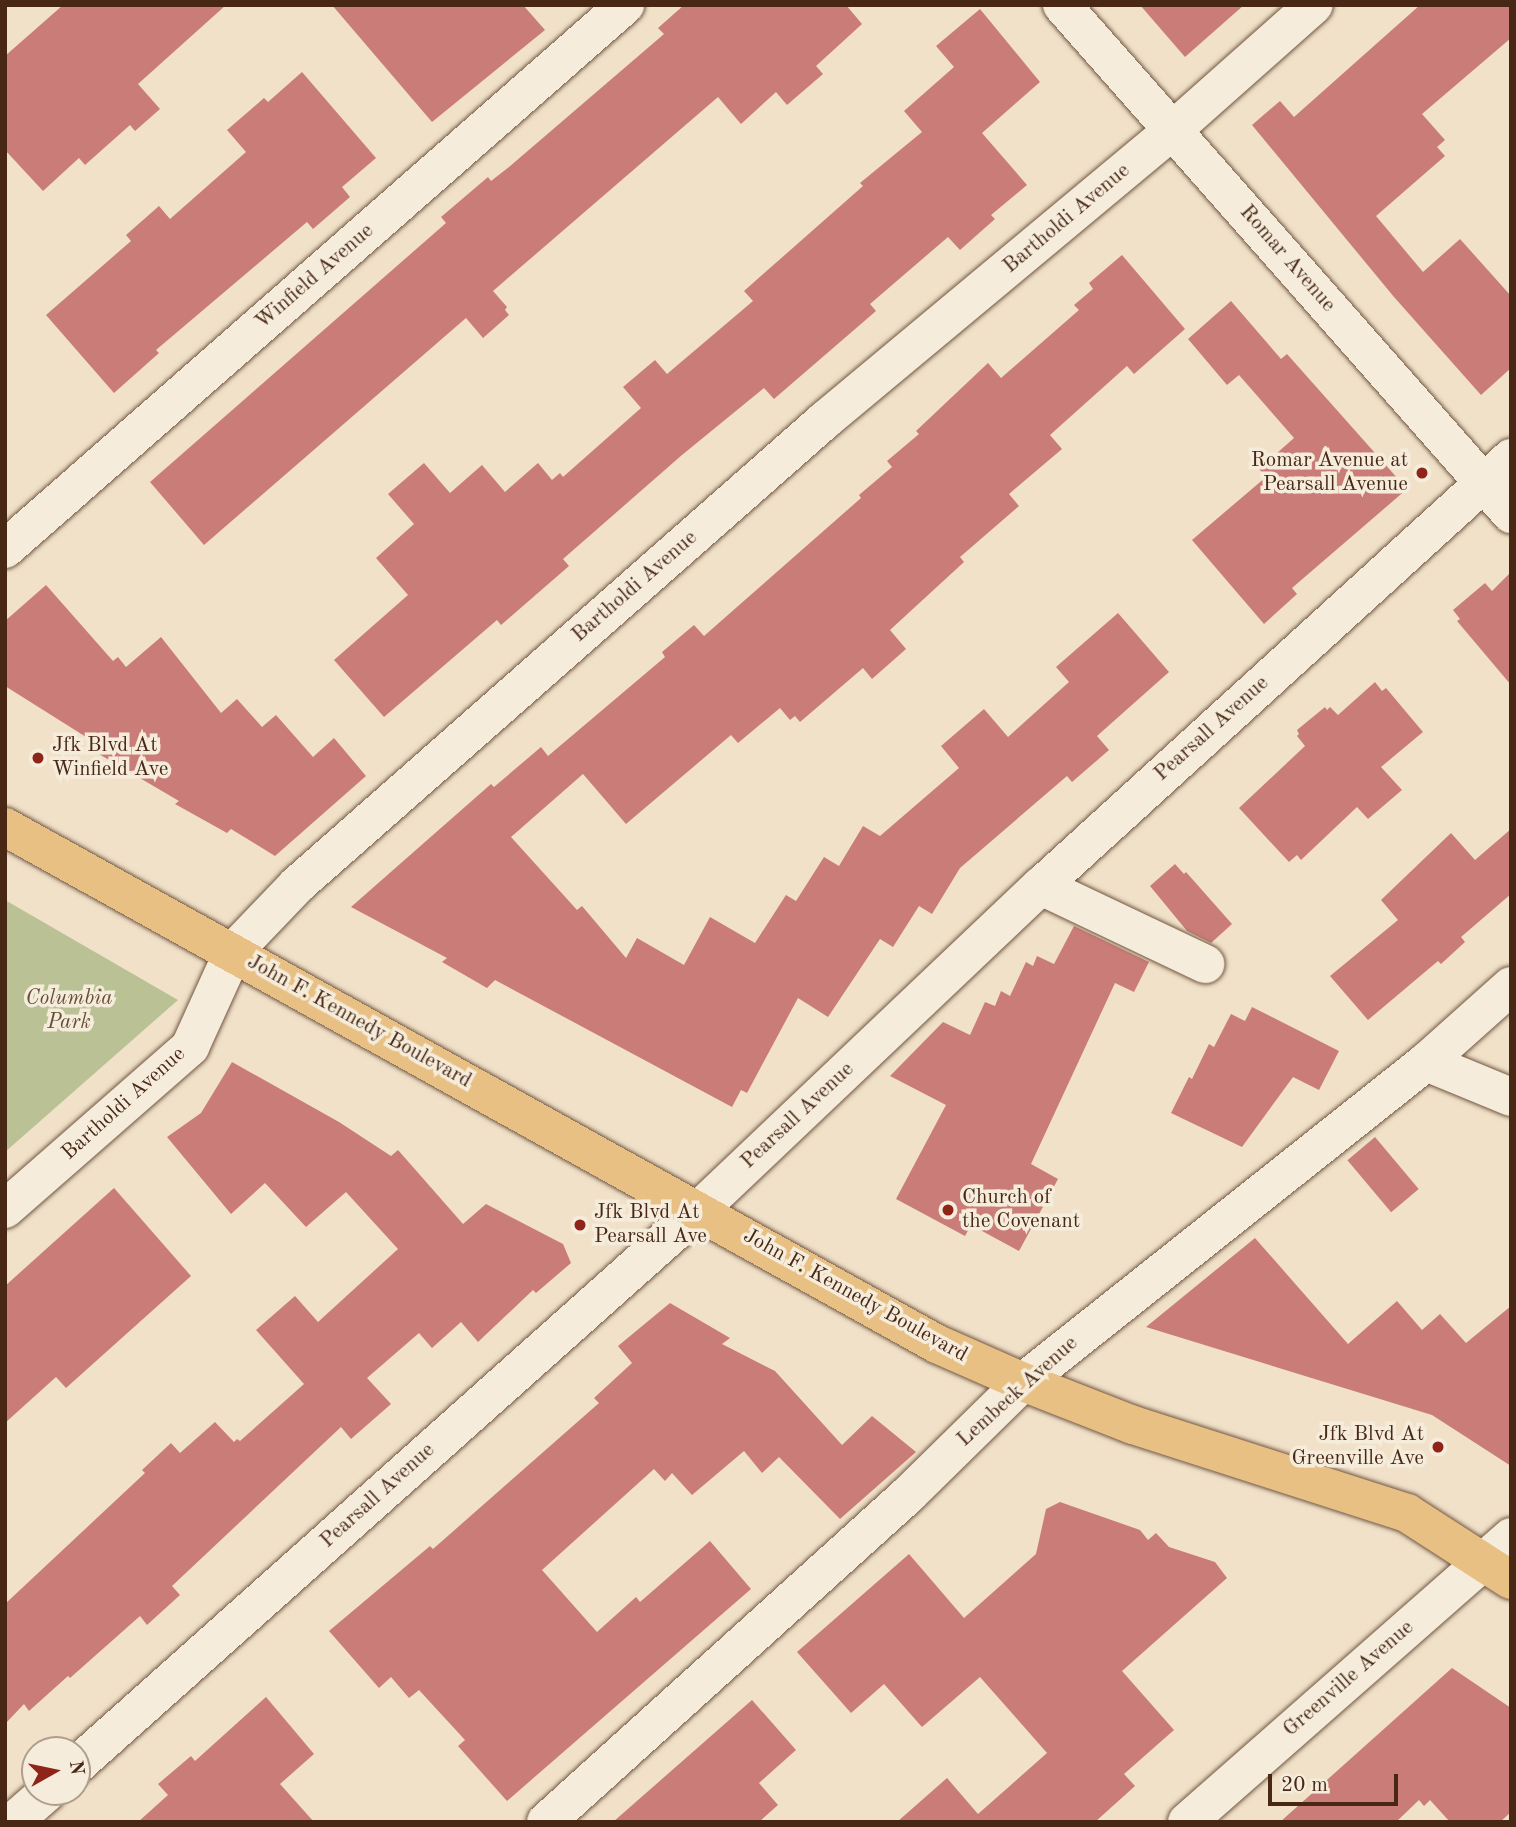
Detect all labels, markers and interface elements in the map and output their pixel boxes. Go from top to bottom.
street label: Bartholdi Avenue [999,159,1135,279]
street label: Romar Avenue [1234,200,1340,318]
street label: Winfield Avenue [251,219,379,335]
place label: Romar Avenue at Pearsall Avenue [1251,448,1408,498]
marker: Romar Avenue at Pearsall Avenue [1414,465,1430,481]
street label: Bartholdi Avenue [567,526,703,648]
street label: Pearsall Avenue [1150,671,1274,787]
place label: Jfk Blvd At Winfield Ave [52,733,168,783]
marker: Jfk Blvd At Winfield Ave [30,750,46,766]
street label: John F. Kennedy Boulevard [242,950,476,1094]
park label: Columbia Park [25,986,113,1036]
street label: Bartholdi Avenue [57,1042,191,1166]
street label: Pearsall Avenue [736,1057,860,1175]
place label: Church of the Covenant [962,1185,1080,1235]
place label: Jfk Blvd At Pearsall Ave [594,1200,707,1250]
marker: Church of the Covenant [940,1202,956,1218]
marker: Jfk Blvd At Pearsall Ave [572,1217,588,1233]
street label: John F. Kennedy Boulevard [738,1224,972,1368]
street label: Lembeck Avenue [953,1331,1083,1453]
place label: Jfk Blvd At Greenville Ave [1291,1422,1424,1472]
street label: Pearsall Avenue [316,1438,440,1554]
marker: Jfk Blvd At Greenville Ave [1430,1439,1446,1455]
street label: Greenville Avenue [1279,1615,1419,1743]
north arrow [21,1736,91,1806]
text: N [65,1759,86,1777]
scale bar [1271,1760,1400,1804]
text: 20 m [1281,1775,1328,1796]

